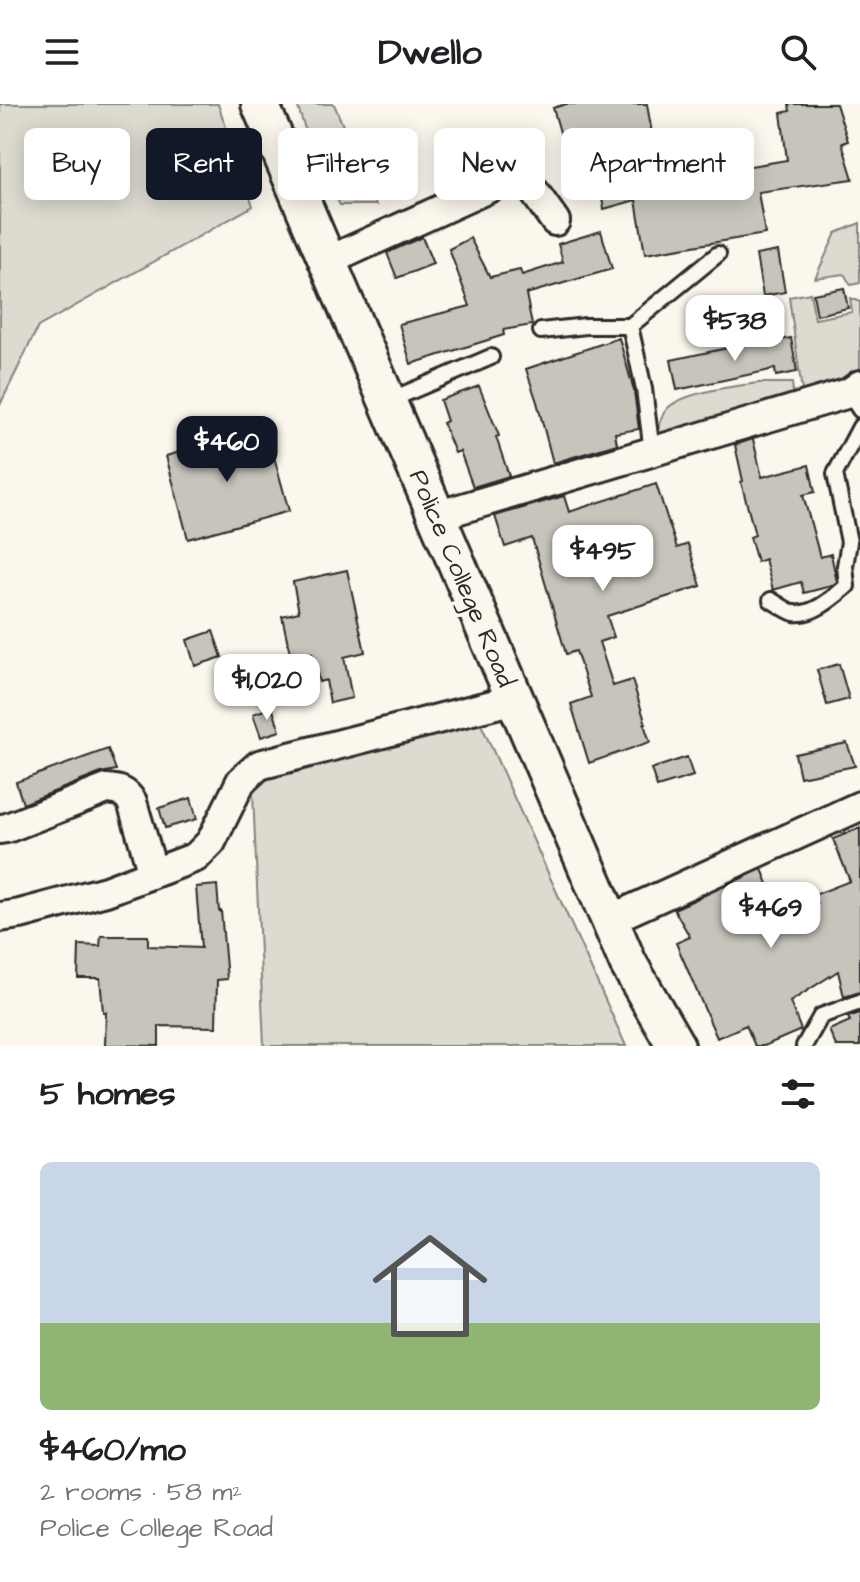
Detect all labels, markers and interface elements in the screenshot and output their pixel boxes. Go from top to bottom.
text: Dwello [378,27,482,78]
icon: menu [40,30,84,74]
icon: search [776,30,820,74]
chip: Buy [24,128,130,200]
chip: Rent [146,128,262,200]
chip: Filters [278,128,418,200]
chip: New [434,128,545,200]
chip: Apartment [561,128,754,200]
pin: $538 [688,295,782,363]
text: $538 [704,303,766,339]
pin: $460 [180,416,274,484]
text: $460 [195,424,259,460]
street label: Police College Road [398,464,524,693]
pin: $495 [556,525,650,593]
text: $495 [570,533,636,569]
pin: $1,020 [202,654,332,722]
text: $1,020 [232,662,302,698]
pin: $469 [724,882,818,950]
text: $469 [739,890,803,926]
text: 5 homes [40,1070,176,1118]
icon: filters [776,1072,820,1116]
icon: home [358,1214,502,1358]
text: $460/mo [40,1426,186,1474]
text: 2 rooms · 58 m² [40,1474,242,1510]
text: Police College Road [40,1510,273,1546]

